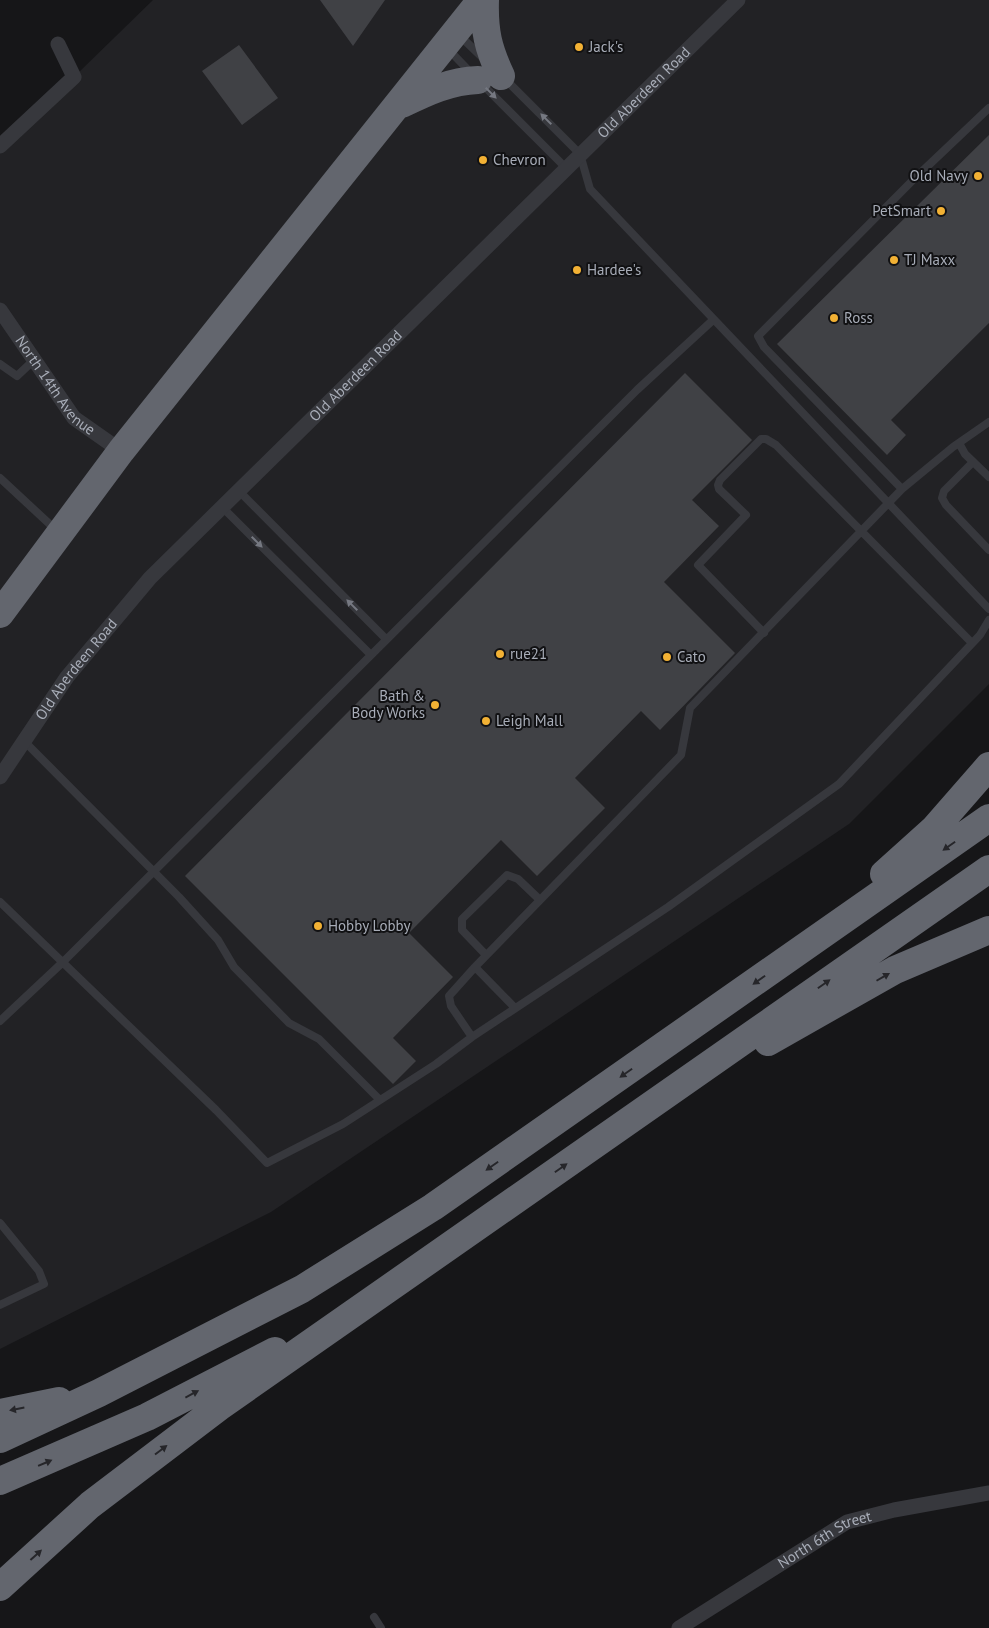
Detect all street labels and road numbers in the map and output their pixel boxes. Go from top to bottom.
street label: Old Aberdeen Road [593,42,694,142]
street label: Old Aberdeen Road [305,326,406,425]
street label: North 14th Avenue [11,332,99,439]
street label: Old Aberdeen Road [31,614,121,723]
street label: North 6th Street [774,1506,873,1572]

